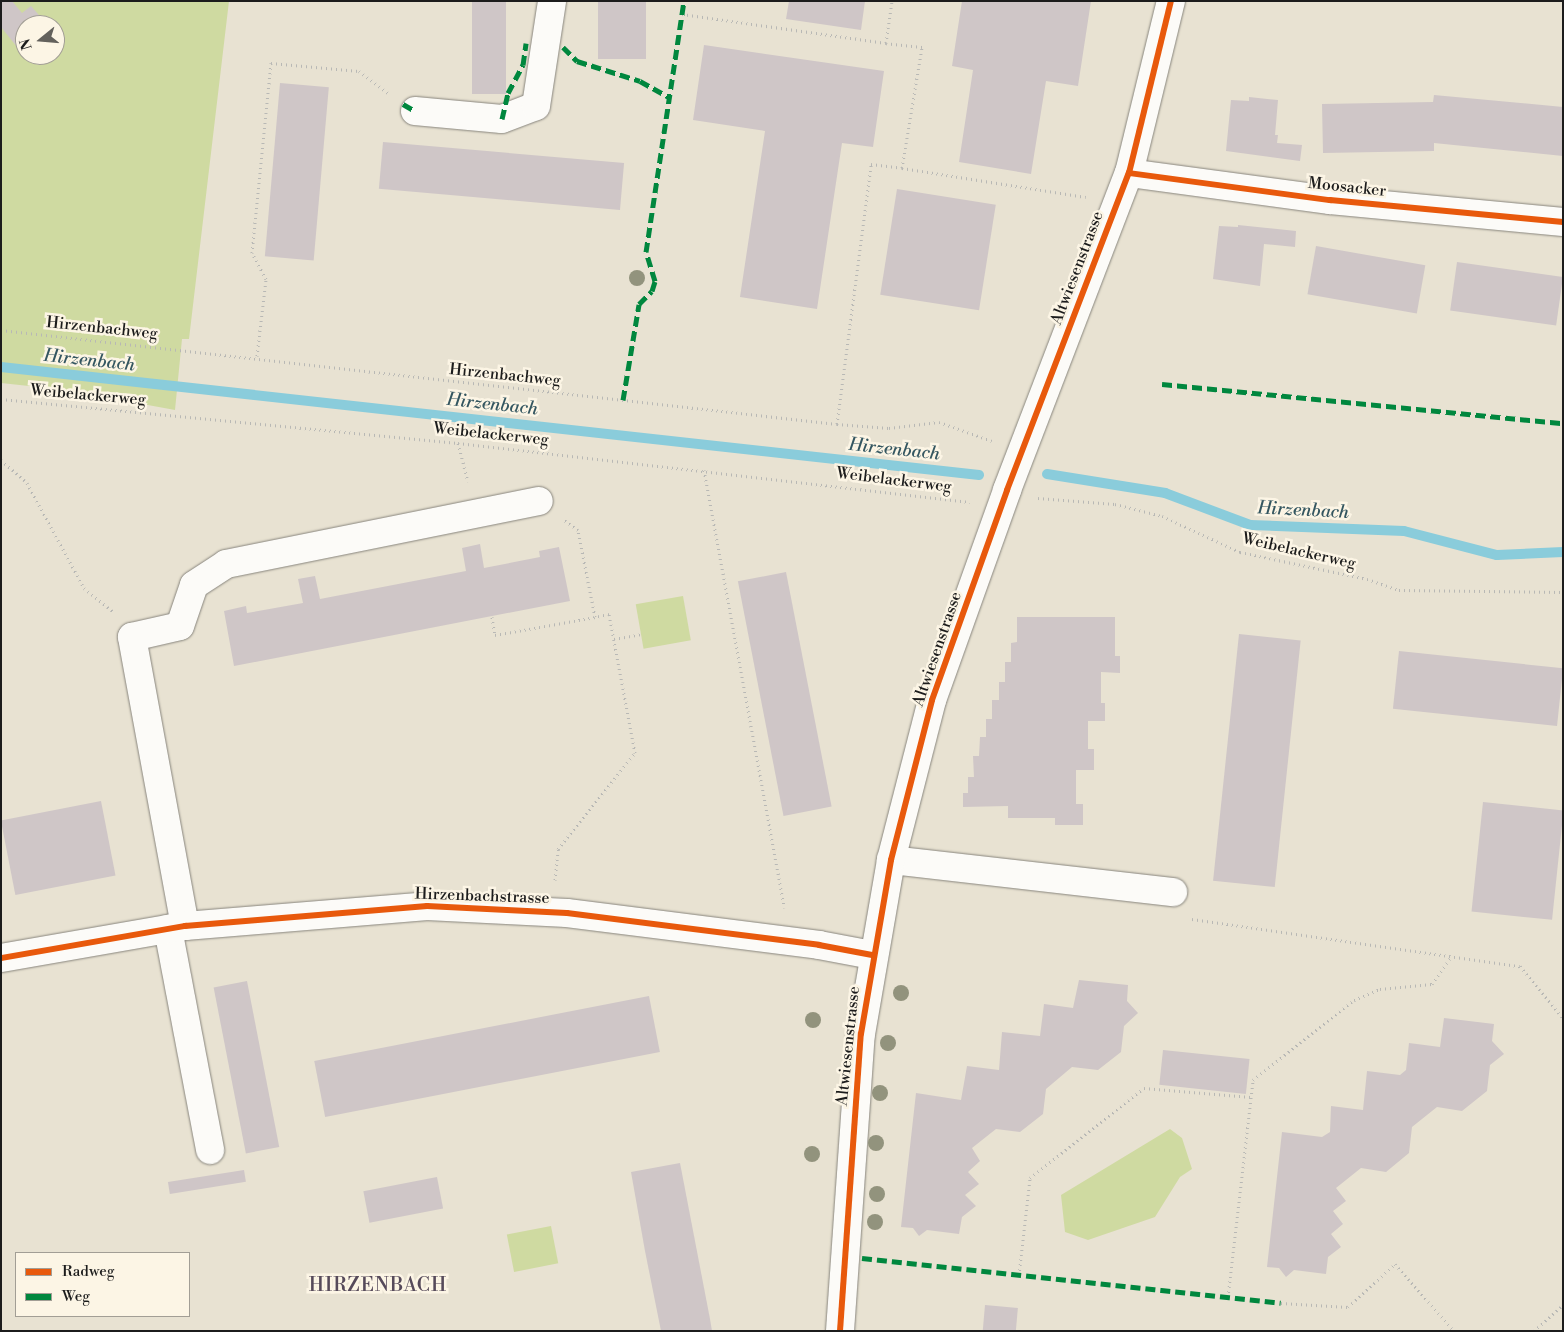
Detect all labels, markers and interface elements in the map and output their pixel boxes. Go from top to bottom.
north arrow [15,15,65,65]
text: N [16,36,37,52]
street label: Moosacker [1307,173,1387,201]
street label: Altwiesenstrasse [1047,208,1107,328]
street label: Hirzenbachweg [45,313,159,343]
water label: Hirzenbach [42,345,136,377]
street label: Hirzenbachweg [448,360,562,390]
street label: Weibelackerweg [29,380,147,410]
water label: Hirzenbach [445,389,539,421]
street label: Weibelackerweg [432,418,550,450]
water label: Hirzenbach [847,434,941,466]
street label: Weibelackerweg [835,463,953,497]
water label: Hirzenbach [1257,498,1349,524]
street label: Weibelackerweg [1240,529,1358,573]
street label: Altwiesenstrasse [908,589,966,709]
street label: Hirzenbachstrasse [414,884,550,908]
street label: Altwiesenstrasse [832,985,864,1107]
legend [15,1252,190,1317]
text: Radweg [62,1262,115,1281]
district label: HIRZENBACH [307,1275,449,1297]
text: Weg [62,1287,90,1306]

